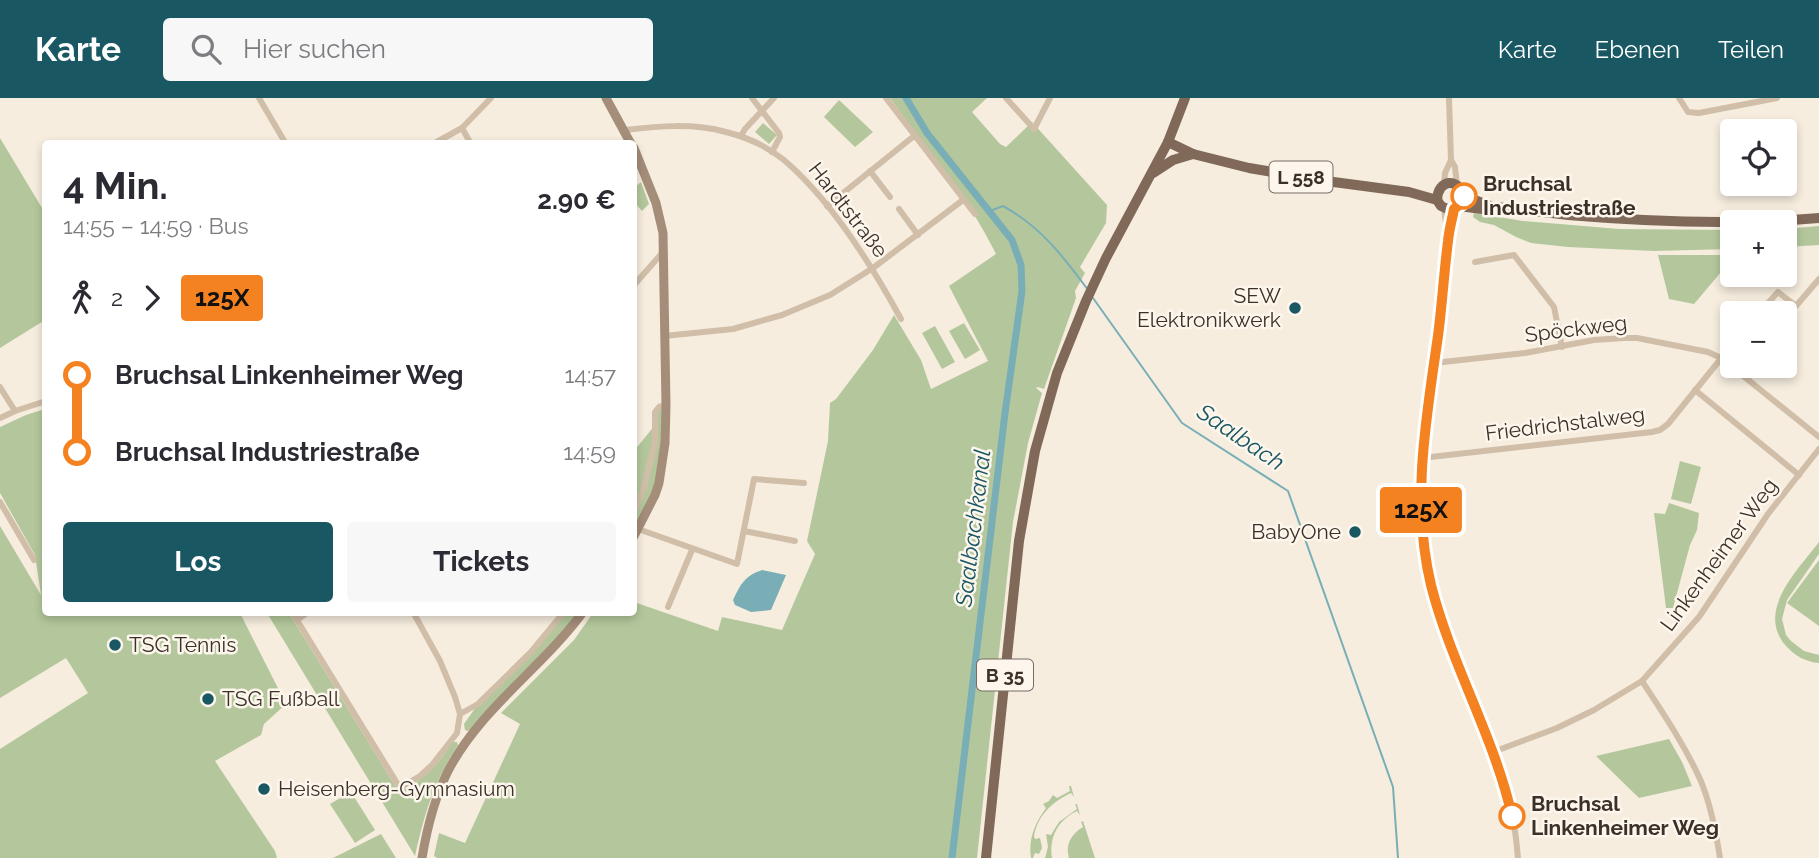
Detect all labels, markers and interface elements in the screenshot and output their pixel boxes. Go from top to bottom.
search box [163,18,653,81]
text: Karte [35,30,121,69]
icon: search [187,30,225,68]
text: Hier suchen [243,34,386,64]
text: Karte [1498,35,1557,64]
text: Ebenen [1595,35,1680,64]
text: Teilen [1718,35,1784,64]
map controls [1720,119,1797,378]
button: locate [1720,119,1797,196]
street label: Hardtstraße [803,157,893,262]
road number: L 558 [1270,162,1332,192]
text: 4 Min. [63,163,168,208]
place label: Bruchsal Industriestraße [1483,171,1636,220]
marker: Bruchsal Industriestraße [1451,183,1477,209]
text: 2.90 € [537,185,616,215]
button: + [1720,210,1797,287]
text: 14:55 – 14:59 · Bus [63,212,249,239]
icon: walk [63,279,101,317]
icon: forward [133,279,171,317]
text: 125X [195,283,249,312]
place label: SEW Elektronikwerk [1137,283,1281,332]
text: 2 [111,284,123,311]
marker: SEW Elektronikwerk [1287,300,1303,316]
button: − [1720,301,1797,378]
street label: Spöckweg [1523,310,1629,347]
text: Bruchsal Linkenheimer Weg [115,360,463,390]
text: 14:57 [565,361,616,388]
water label: Saalbach [1192,397,1290,476]
street label: Friedrichstalweg [1484,401,1646,446]
text: Bruchsal Industriestraße [115,437,420,467]
text: 14:59 [563,438,616,465]
water label: Saalbachkanal [949,448,996,609]
street label: Linkenheimer Weg [1655,474,1782,636]
line badge: 125X [1372,487,1470,533]
text: 125X [1394,495,1448,524]
place label: BabyOne [1251,519,1341,544]
button: Los [63,522,333,602]
button: Tickets [347,522,616,602]
marker: BabyOne [1347,524,1363,540]
place label: TSG Tennis [129,632,236,657]
marker: TSG Tennis [107,637,123,653]
road number: B 35 [977,660,1033,690]
place label: TSG Fußball [222,686,340,711]
marker: TSG Fußball [200,691,216,707]
place label: Heisenberg-Gymnasium [278,776,515,801]
marker: Heisenberg-Gymnasium [256,781,272,797]
place label: Bruchsal Linkenheimer Weg [1531,791,1719,840]
marker: Bruchsal Linkenheimer Weg [1499,803,1525,829]

